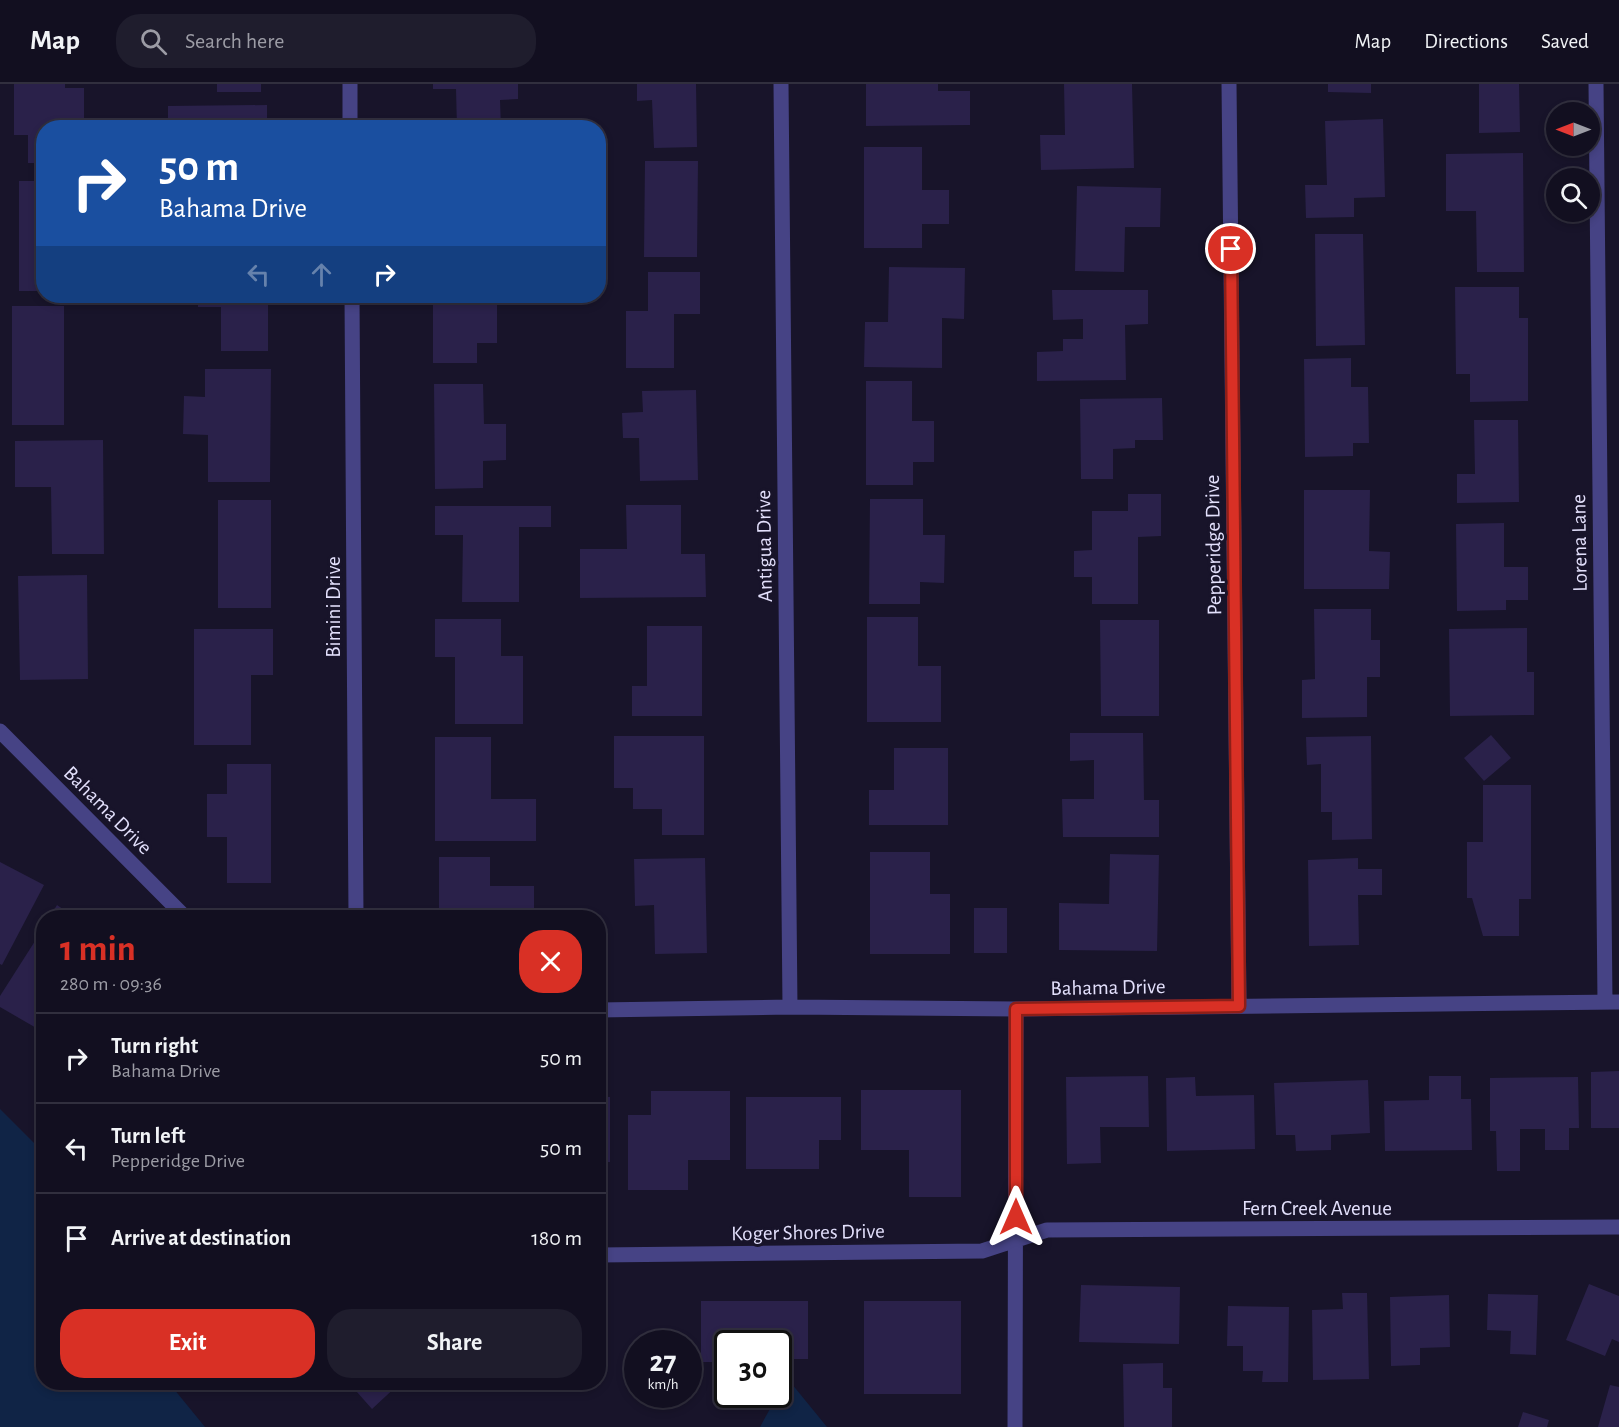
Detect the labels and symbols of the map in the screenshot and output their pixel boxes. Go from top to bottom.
north arrow [1546,102,1600,156]
pin [1205,223,1256,274]
street label: Pepperidge Drive [1202,475,1225,615]
street label: Antigua Drive [753,490,776,602]
street label: Lorena Lane [1568,494,1591,592]
street label: Bimini Drive [323,556,344,658]
street label: Bahama Drive [60,762,156,858]
street label: Bahama Drive [1050,976,1166,999]
position arrow [984,1185,1048,1249]
street label: Fern Creek Avenue [1242,1198,1392,1219]
street label: Koger Shores Drive [731,1221,885,1244]
speed limit sign: 30 [714,1330,792,1408]

